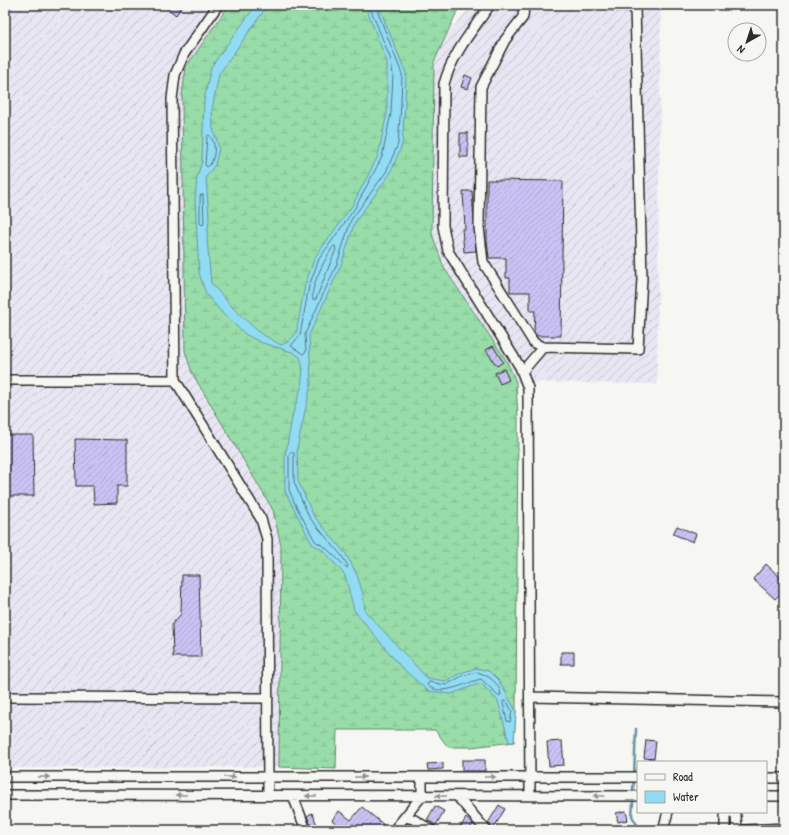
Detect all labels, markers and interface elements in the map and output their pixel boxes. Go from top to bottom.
north arrow [727,22,767,62]
text: N [734,42,747,57]
legend [637,761,767,813]
text: Road [673,768,693,785]
one-way arrow [38,774,51,780]
one-way arrow [224,774,237,780]
one-way arrow [354,774,367,780]
one-way arrow [484,774,497,780]
text: Water [673,788,699,805]
one-way arrow [174,792,187,798]
one-way arrow [304,793,317,799]
one-way arrow [434,793,447,799]
one-way arrow [592,793,605,799]

